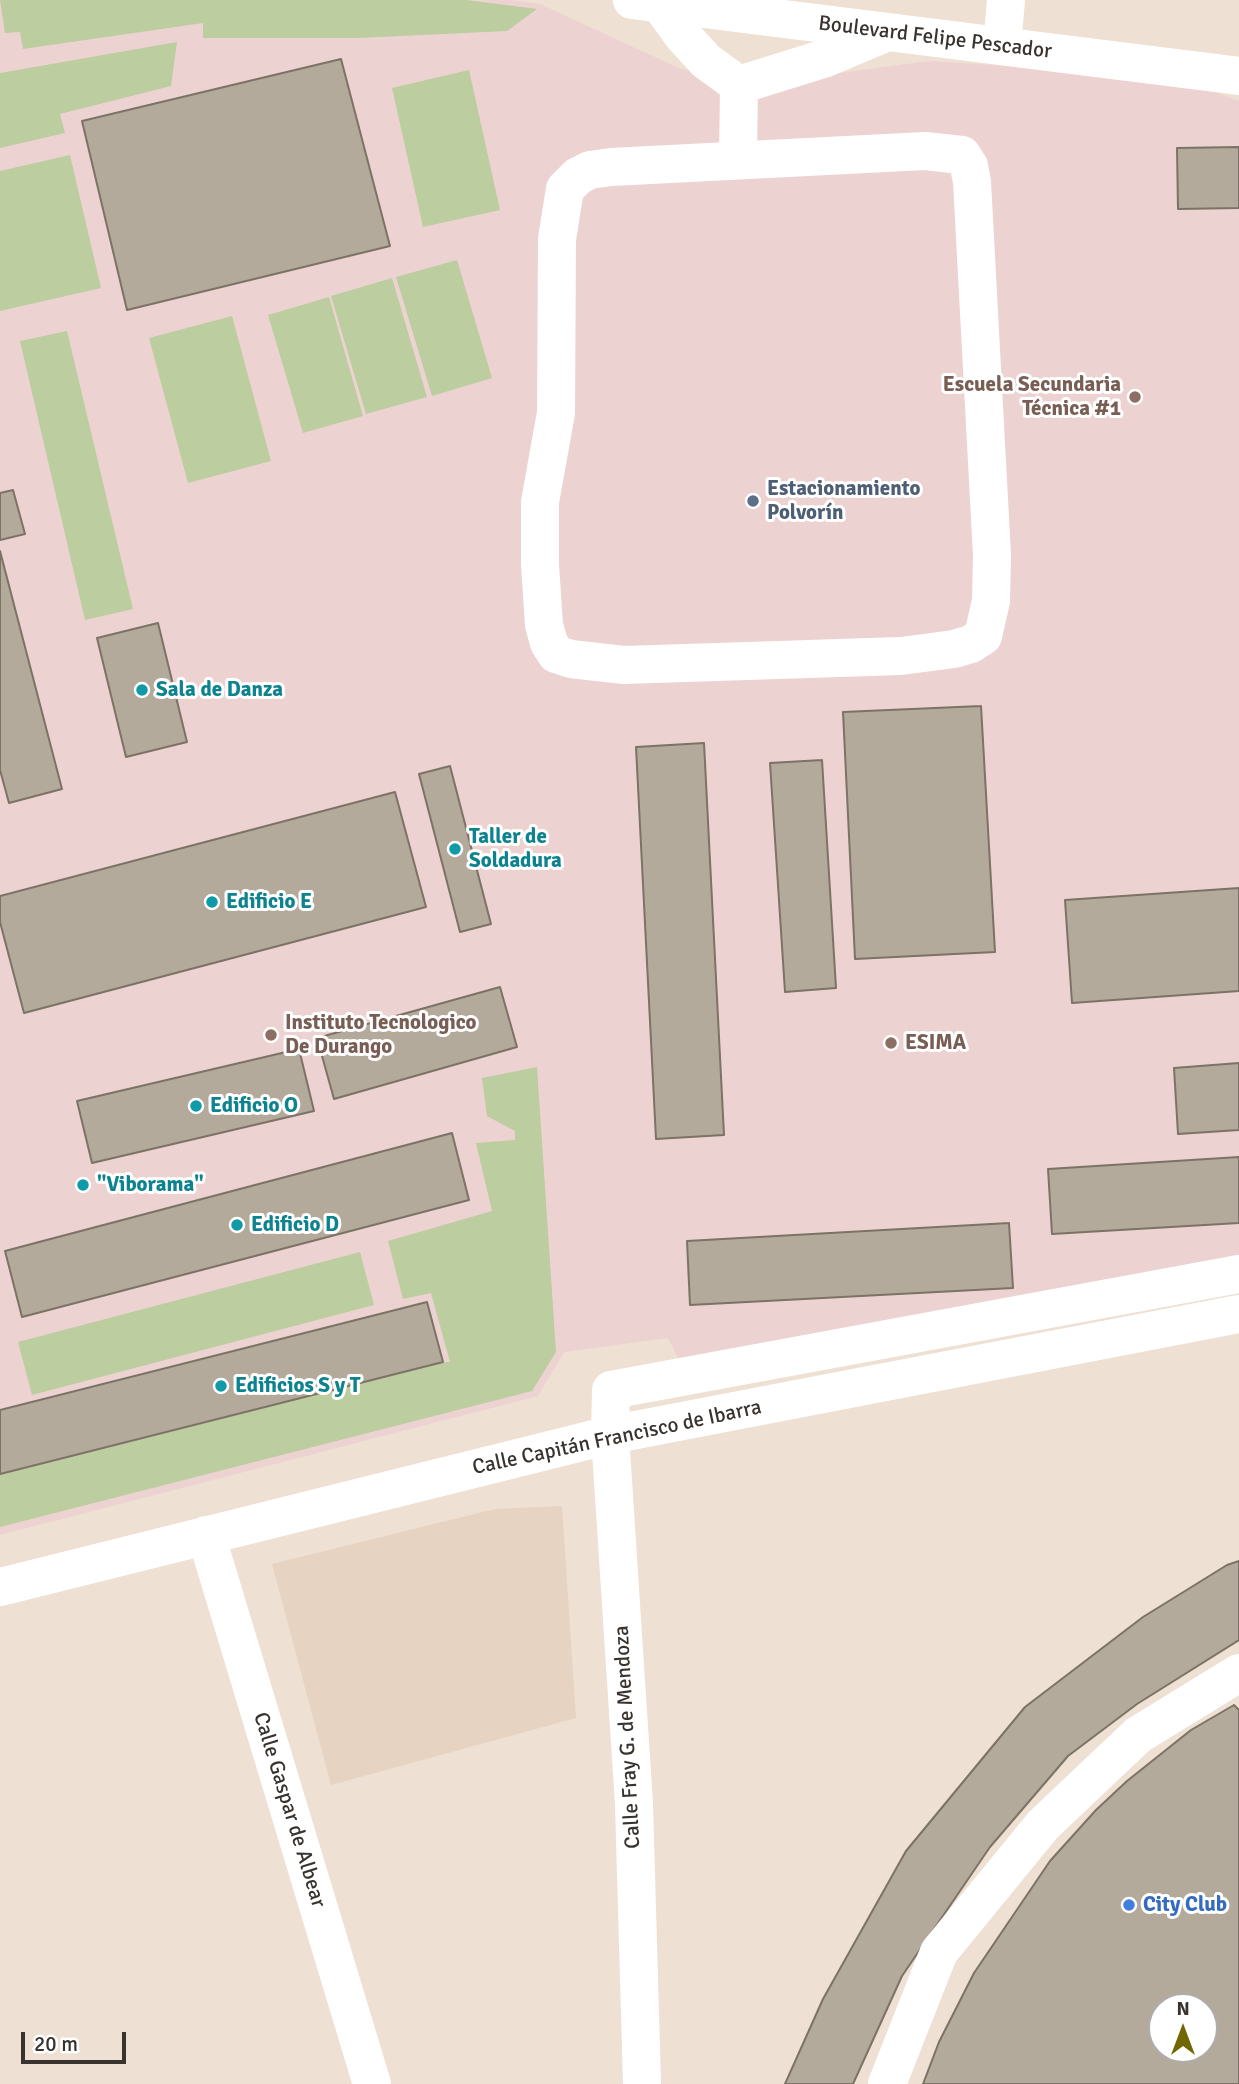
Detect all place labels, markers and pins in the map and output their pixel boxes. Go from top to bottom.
place label: Escuela Secundaria Técnica #1 [943,372,1121,422]
marker: Escuela Secundaria Técnica #1 [1127,389,1143,405]
place label: Estacionamiento Polvorín [767,476,920,526]
marker: Estacionamiento Polvorín [745,493,761,509]
place label: Sala de Danza [156,677,283,703]
marker: Sala de Danza [134,682,150,698]
place label: Taller de Soldadura [469,824,562,874]
marker: Taller de Soldadura [447,841,463,857]
place label: Edificio E [226,889,312,915]
marker: Edificio E [204,894,220,910]
place label: Instituto Tecnologico De Durango [285,1010,476,1060]
marker: Instituto Tecnologico De Durango [263,1027,279,1043]
place label: ESIMA [905,1030,966,1056]
marker: ESIMA [883,1035,899,1051]
place label: Edificio O [210,1093,298,1119]
marker: Edificio O [188,1098,204,1114]
place label: "Viborama" [97,1172,204,1198]
marker: "Viborama" [75,1177,91,1193]
place label: Edificio D [251,1212,339,1238]
marker: Edificio D [229,1217,245,1233]
place label: Edificios S y T [235,1373,360,1399]
marker: Edificios S y T [213,1378,229,1394]
place label: City Club [1143,1892,1227,1918]
marker: City Club [1121,1897,1137,1913]

